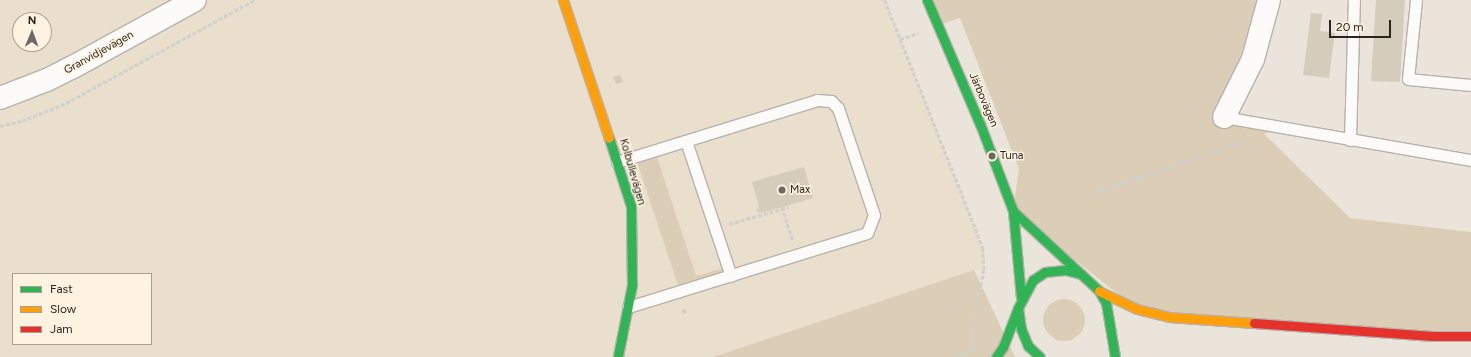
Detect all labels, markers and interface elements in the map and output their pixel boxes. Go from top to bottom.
north arrow [12,12,52,52]
scale bar [1331,12,1393,38]
text: N [28,14,37,27]
text: 20 m [1336,20,1364,34]
street label: Granvidjevägen [62,29,136,77]
street label: Järbovägen [966,71,1000,129]
street label: Kolbullevägen [616,137,648,207]
place label: Tuna [1000,149,1023,163]
marker: Tuna [987,151,997,161]
place label: Max [790,183,810,197]
marker: Max [777,185,787,195]
legend [12,273,152,345]
text: Fast [50,282,73,296]
text: Slow [50,302,76,316]
text: Jam [50,322,73,336]

